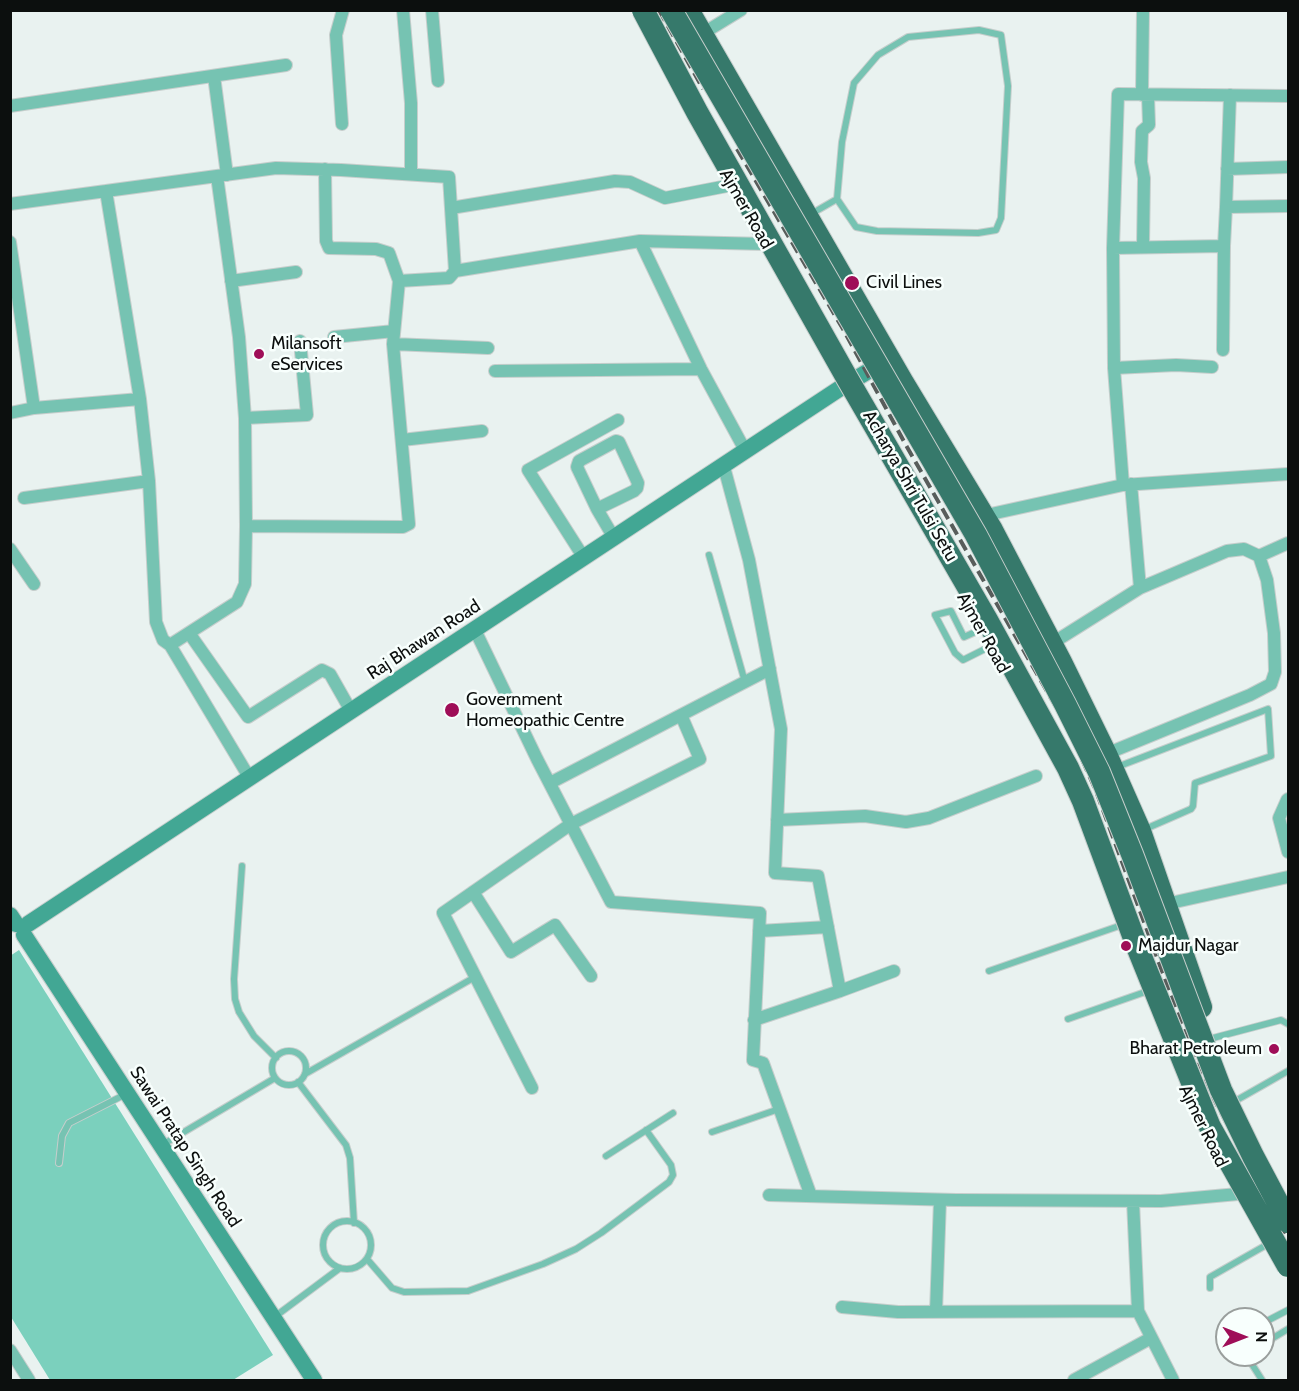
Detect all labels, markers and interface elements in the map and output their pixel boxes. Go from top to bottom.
street label: Ajmer Road [714,165,778,253]
place label: Civil Lines [866,272,942,294]
marker: Civil Lines [843,274,861,292]
place label: Milansoft eServices [271,333,343,376]
marker: Milansoft eServices [252,347,266,361]
street label: Acharya Shri Tulsi Setu [858,407,962,565]
street label: Ajmer Road [952,589,1014,677]
street label: Raj Bhawan Road [363,595,485,685]
place label: Government Homeopathic Centre [466,689,624,732]
marker: Government Homeopathic Centre [443,701,461,719]
place label: Majdur Nagar [1138,935,1239,957]
marker: Majdur Nagar [1119,939,1133,953]
place label: Bharat Petroleum [1130,1038,1262,1060]
marker: Bharat Petroleum [1267,1042,1281,1056]
street label: Sawai Pratap Singh Road [125,1063,245,1231]
street label: Ajmer Road [1174,1081,1232,1171]
north arrow [1215,1307,1275,1367]
text: N [1252,1331,1271,1343]

